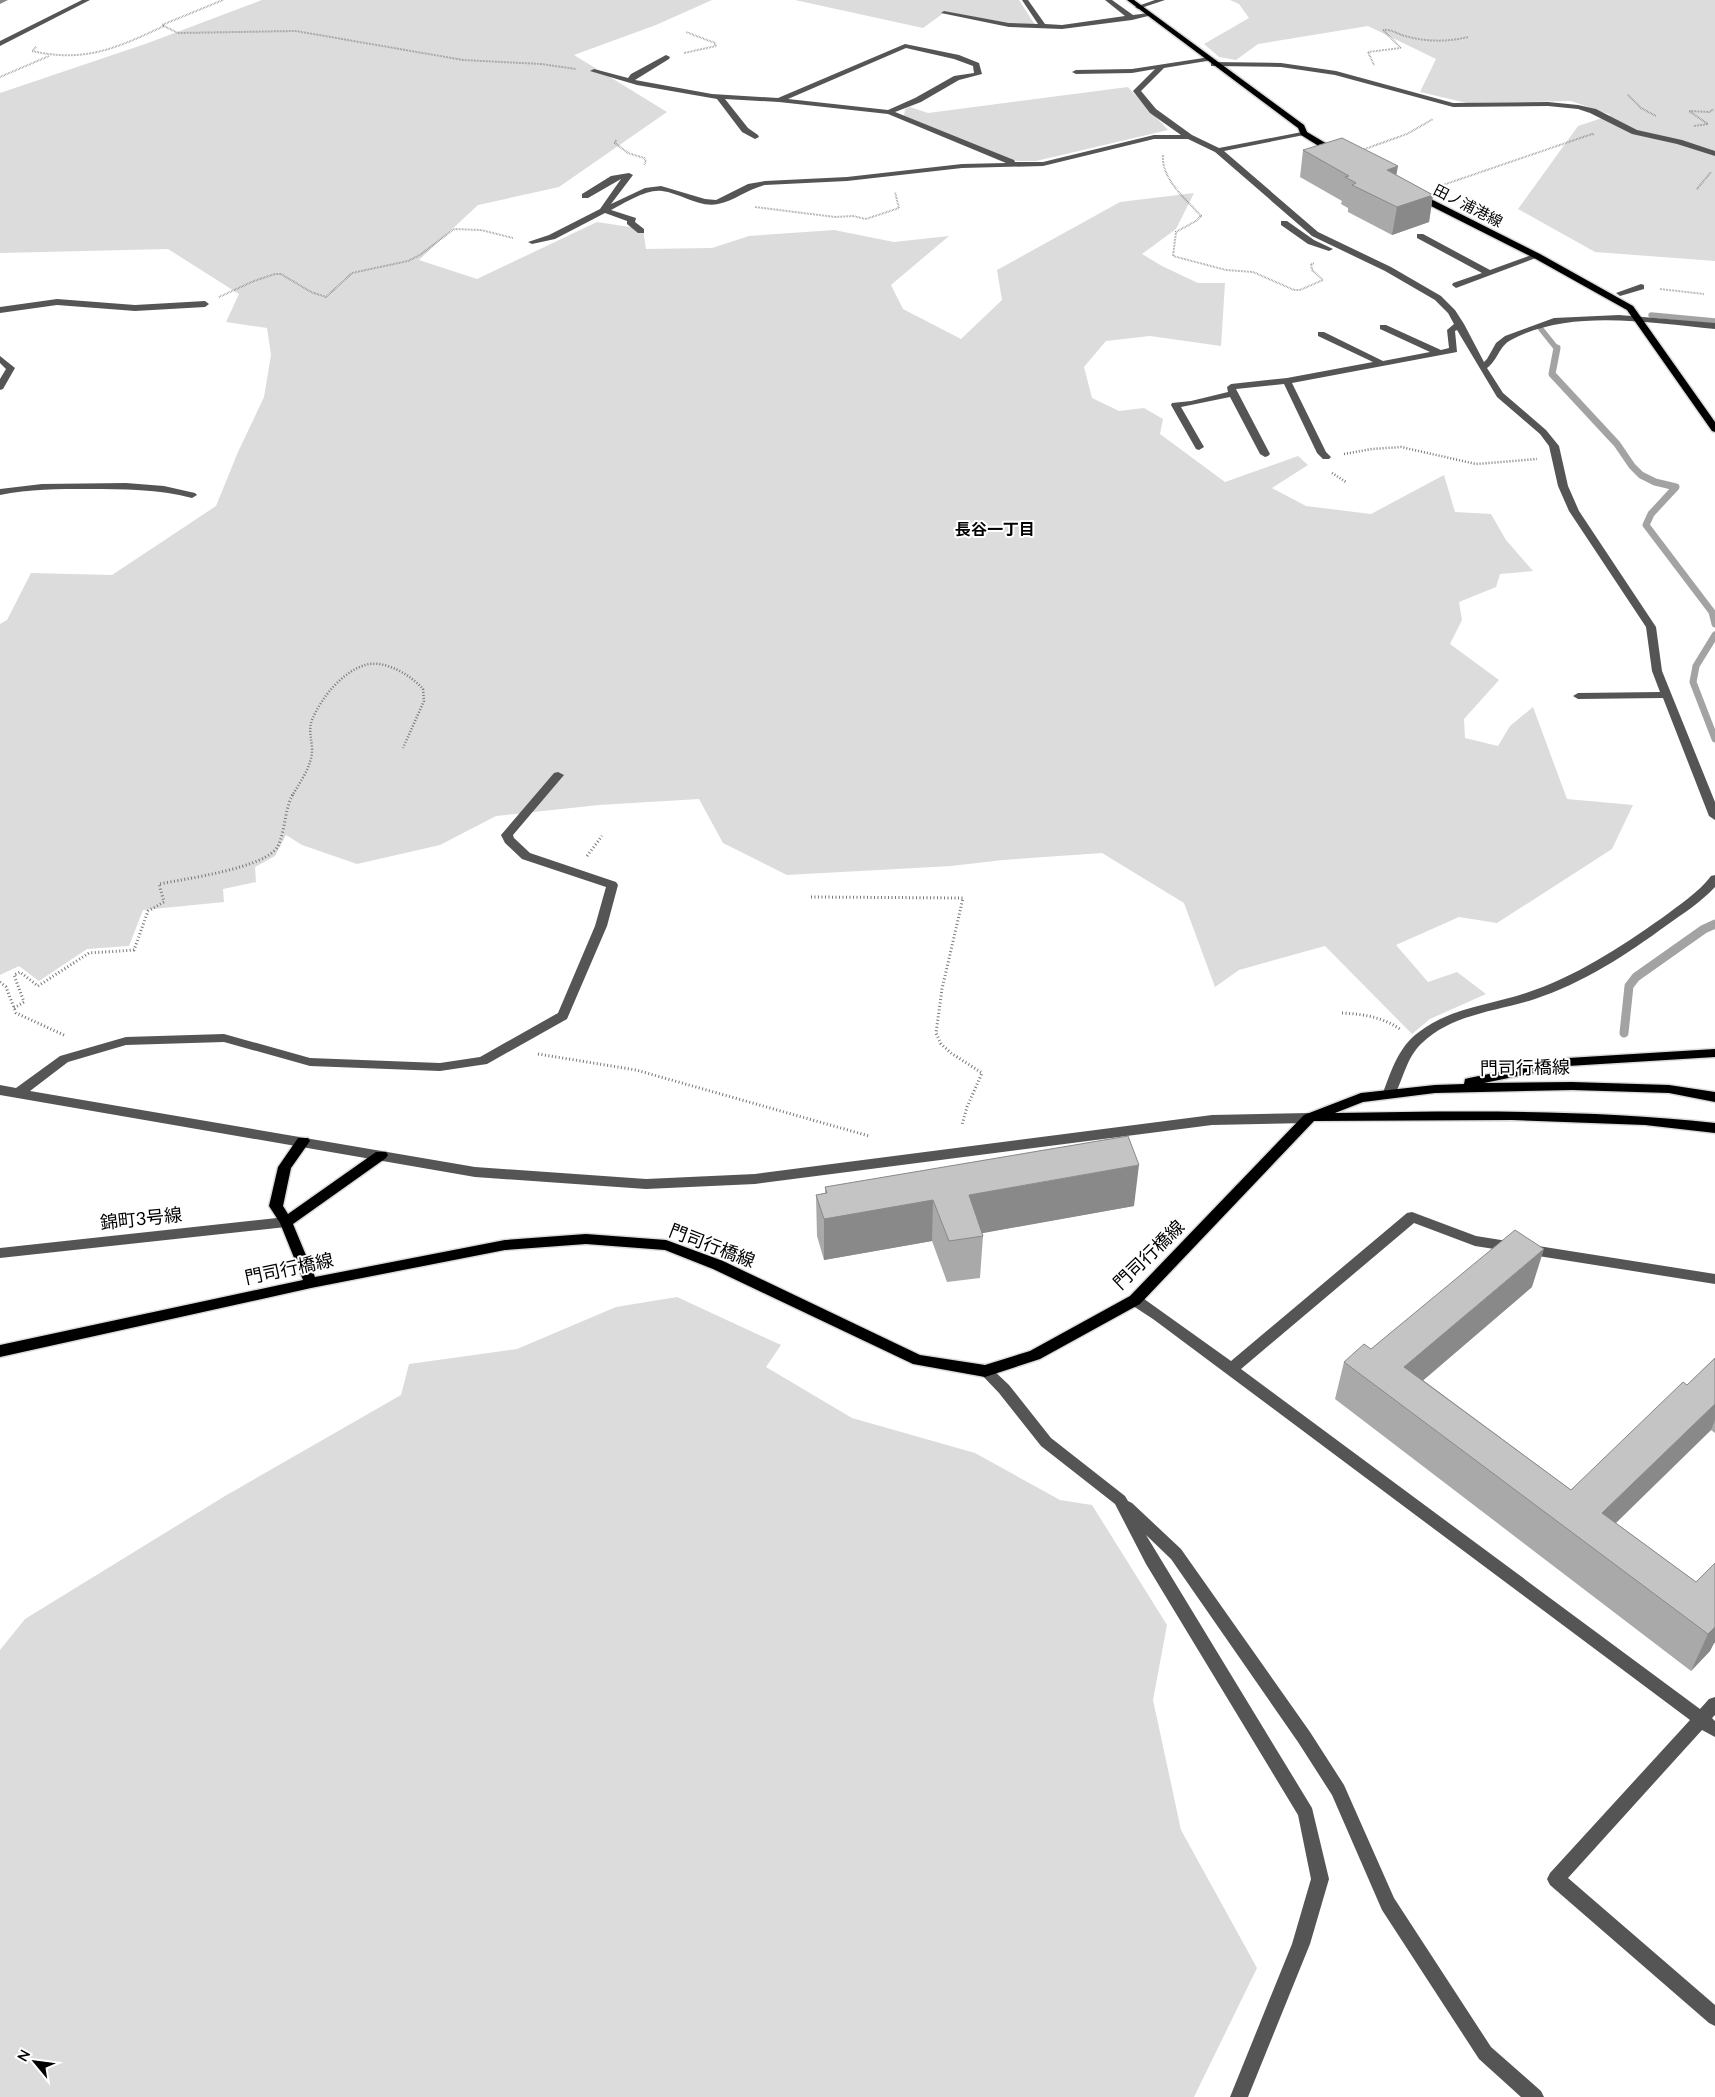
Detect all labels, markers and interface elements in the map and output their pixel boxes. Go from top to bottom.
street label: 田ノ浦港線 [1431,180,1506,230]
district label: 長谷一丁目 [955,519,1035,538]
street label: 門司行橋線 [1480,1055,1570,1079]
street label: 錦町3号線 [99,1203,183,1233]
street label: 門司行橋線 [1108,1215,1188,1293]
street label: 門司行橋線 [666,1219,758,1271]
street label: 門司行橋線 [242,1248,335,1288]
north arrow [10,2037,60,2087]
text: N [13,2047,33,2064]

